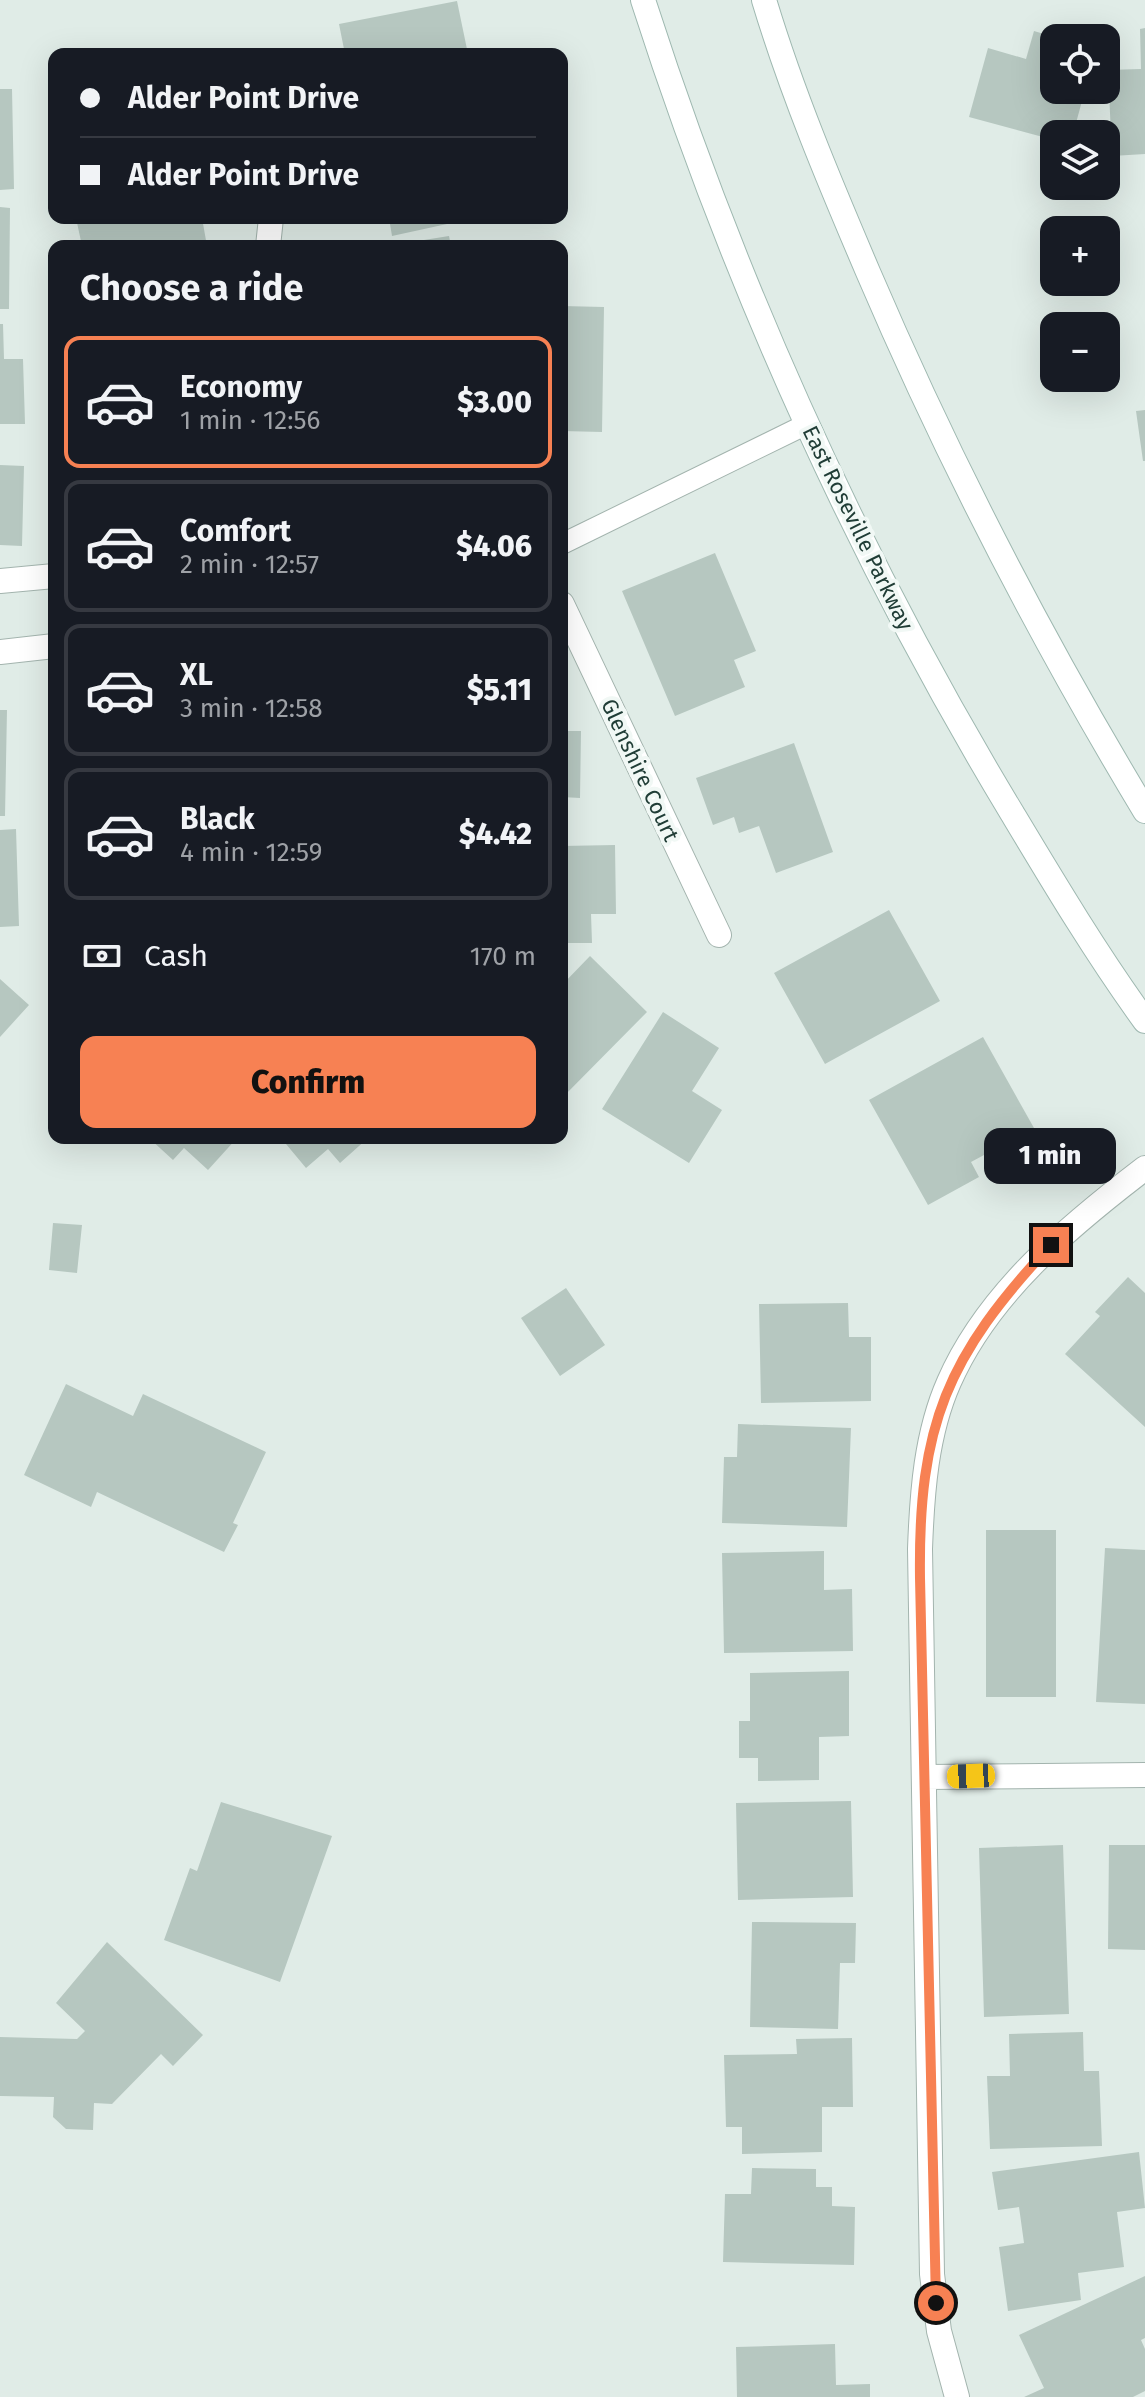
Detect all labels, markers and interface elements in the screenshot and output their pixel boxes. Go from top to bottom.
map controls [1040,24,1120,392]
button: locate [1040,24,1120,104]
text: Alder Point Drive [128,80,359,116]
button: layers [1040,120,1120,200]
text: Alder Point Drive [128,157,359,193]
button: + [1040,216,1120,296]
text: Choose a ride [80,266,303,310]
button: − [1040,312,1120,392]
icon: car [84,366,156,438]
text: Economy [180,369,302,405]
text: $3.00 [457,384,532,420]
text: 1 min · 12:56 [180,405,320,436]
street label: East Roseville Parkway [797,421,919,635]
icon: car [84,510,156,582]
text: Comfort [180,513,291,549]
text: $4.06 [456,528,532,564]
text: 2 min · 12:57 [180,549,319,580]
icon: car [84,654,156,726]
text: XL [180,657,213,693]
text: $5.11 [467,672,532,708]
text: 3 min · 12:58 [180,693,323,724]
street label: Glenshire Court [595,694,685,846]
icon: car [84,798,156,870]
text: Black [180,801,255,837]
text: $4.42 [459,816,532,852]
text: 4 min · 12:59 [180,837,322,868]
icon: cash [80,934,124,978]
text: Cash [144,938,208,974]
text: 170 m [470,941,536,972]
button: Confirm [80,1036,536,1128]
callout: 1 min [985,1129,1117,1185]
text: 1 min [1019,1140,1081,1171]
route end [1033,1227,1069,1263]
car [947,1763,995,1789]
route start [918,2285,954,2321]

